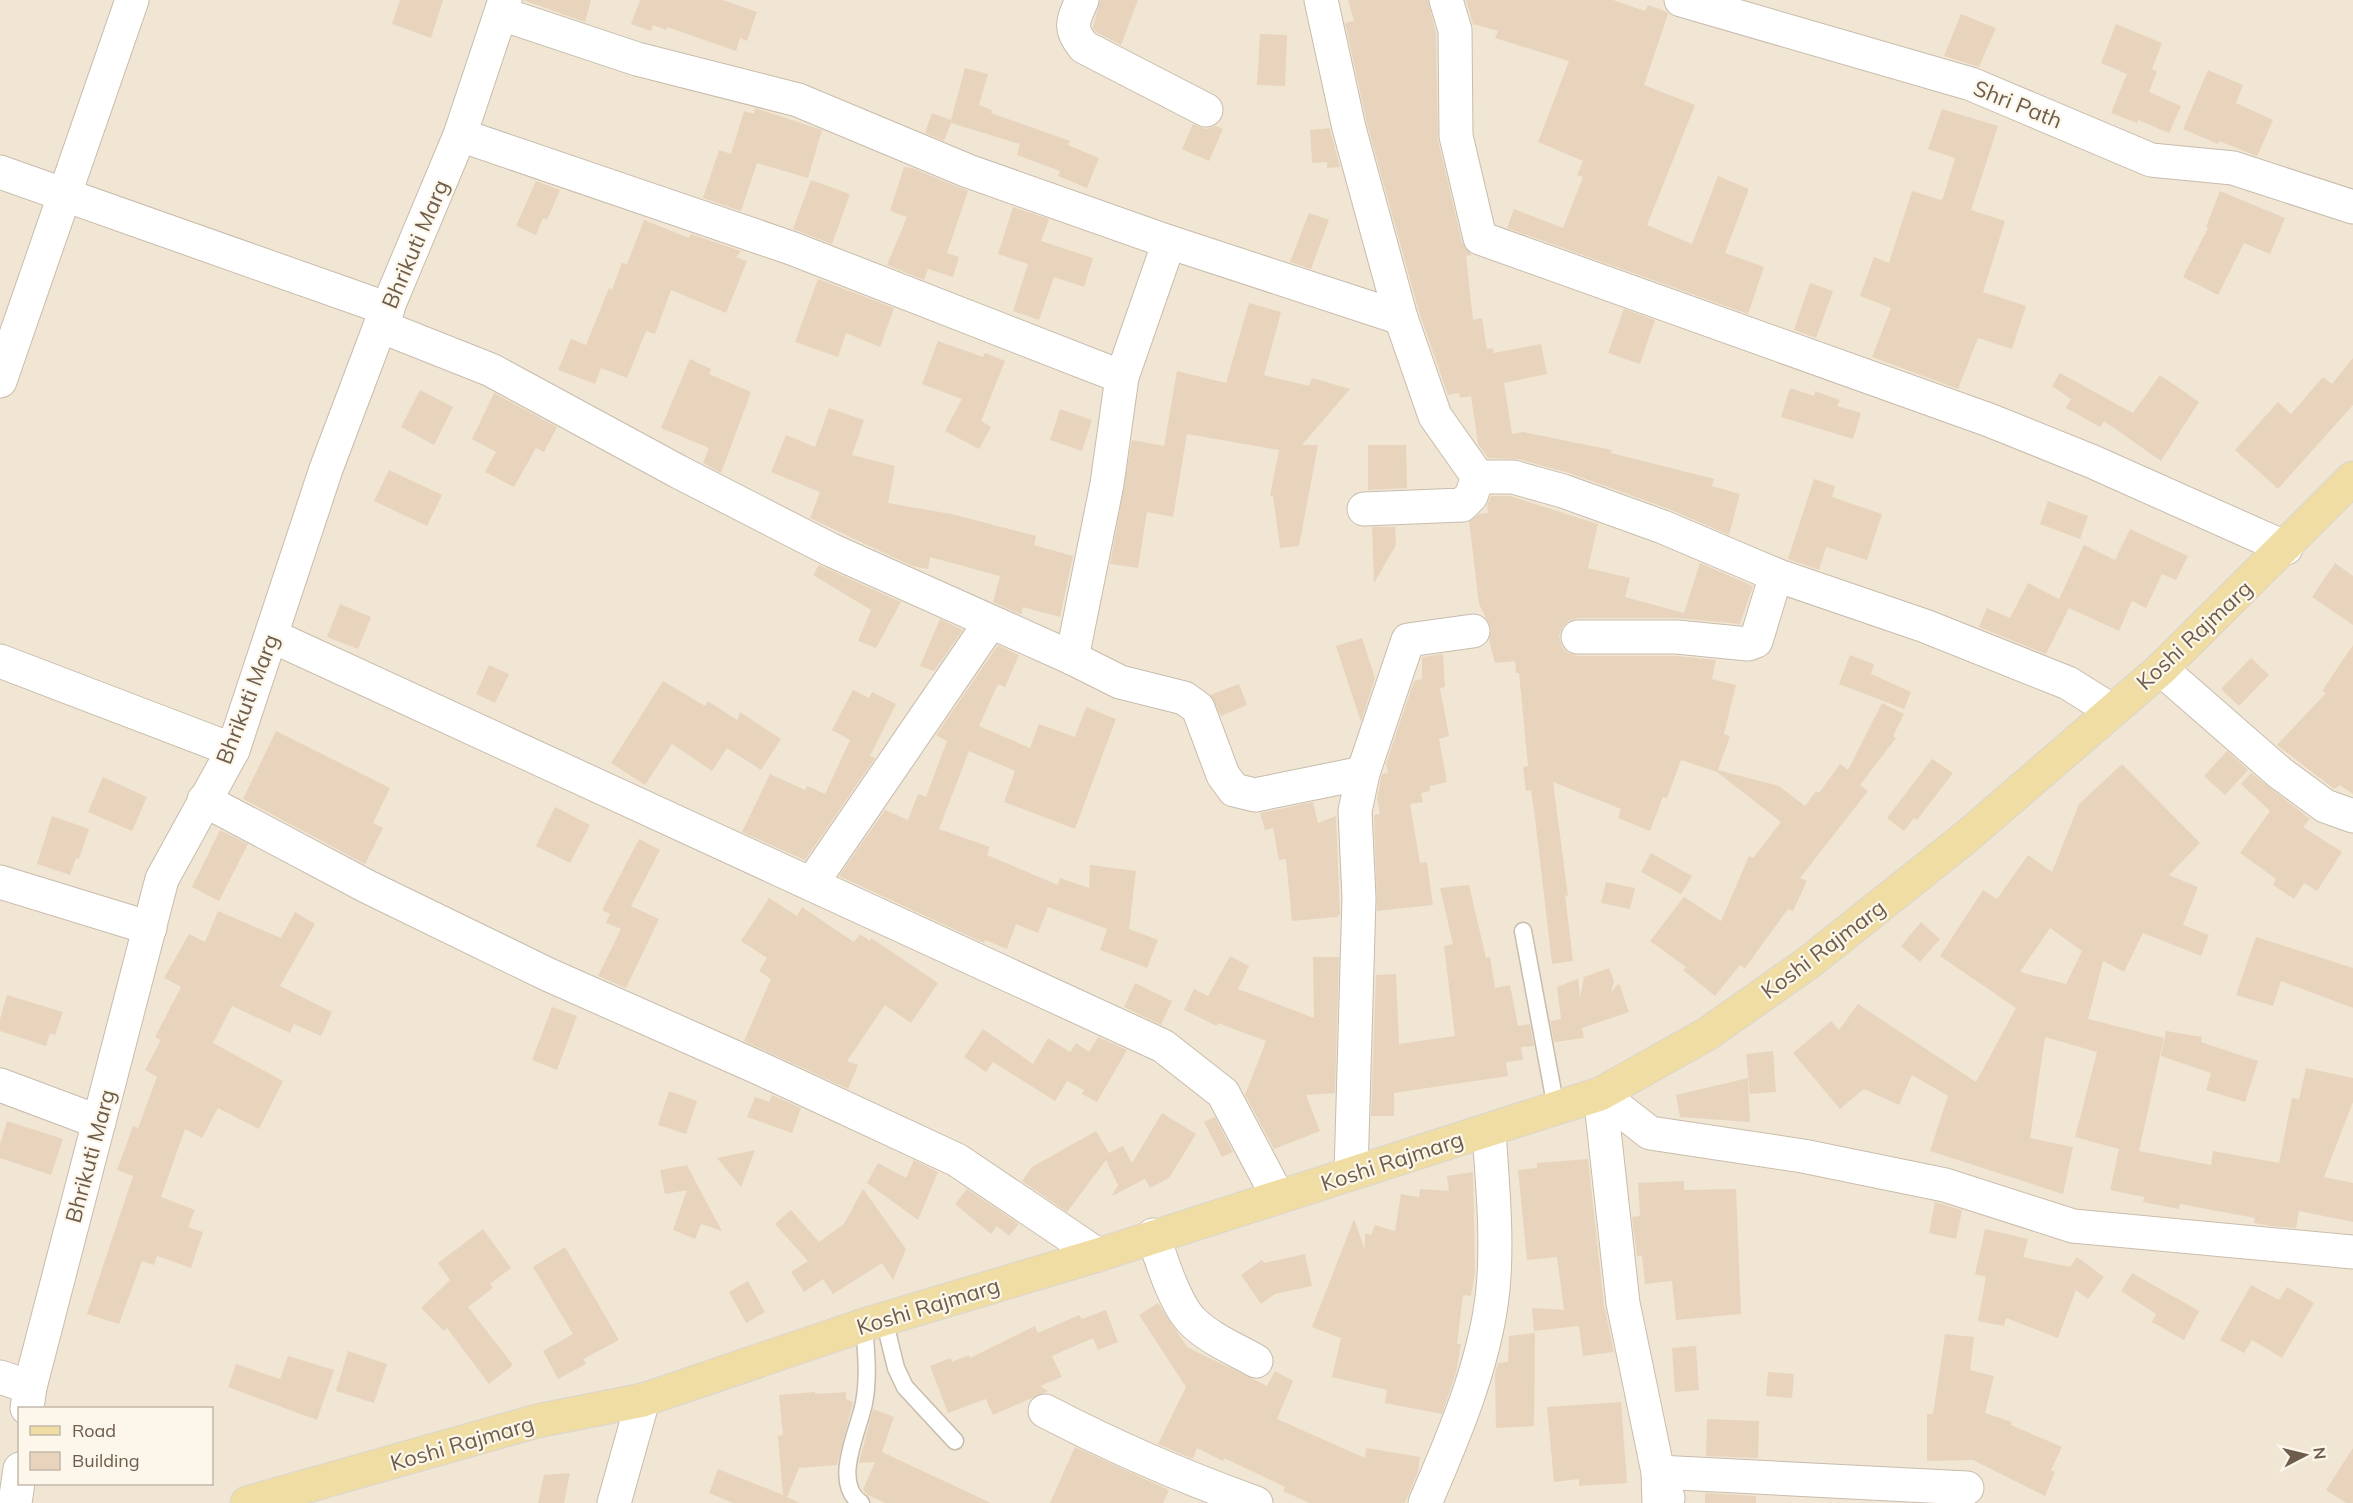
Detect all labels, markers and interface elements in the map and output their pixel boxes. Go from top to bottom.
street label: Shri Path [1970,74,2066,134]
street label: Bhrikuti Marg [375,175,455,313]
street label: Koshi Rajmarg [2130,574,2258,696]
street label: Bhrikuti Marg [209,630,285,768]
street label: Koshi Rajmarg [1755,893,1891,1005]
street label: Bhrikuti Marg [59,1086,121,1226]
street label: Koshi Rajmarg [1317,1125,1467,1197]
street label: Koshi Rajmarg [853,1271,1003,1341]
legend [18,1407,213,1485]
street label: Koshi Rajmarg [387,1409,537,1477]
text: Road [72,1419,116,1442]
north arrow [2275,1425,2335,1485]
text: N [2309,1446,2331,1460]
text: Building [72,1449,140,1472]

